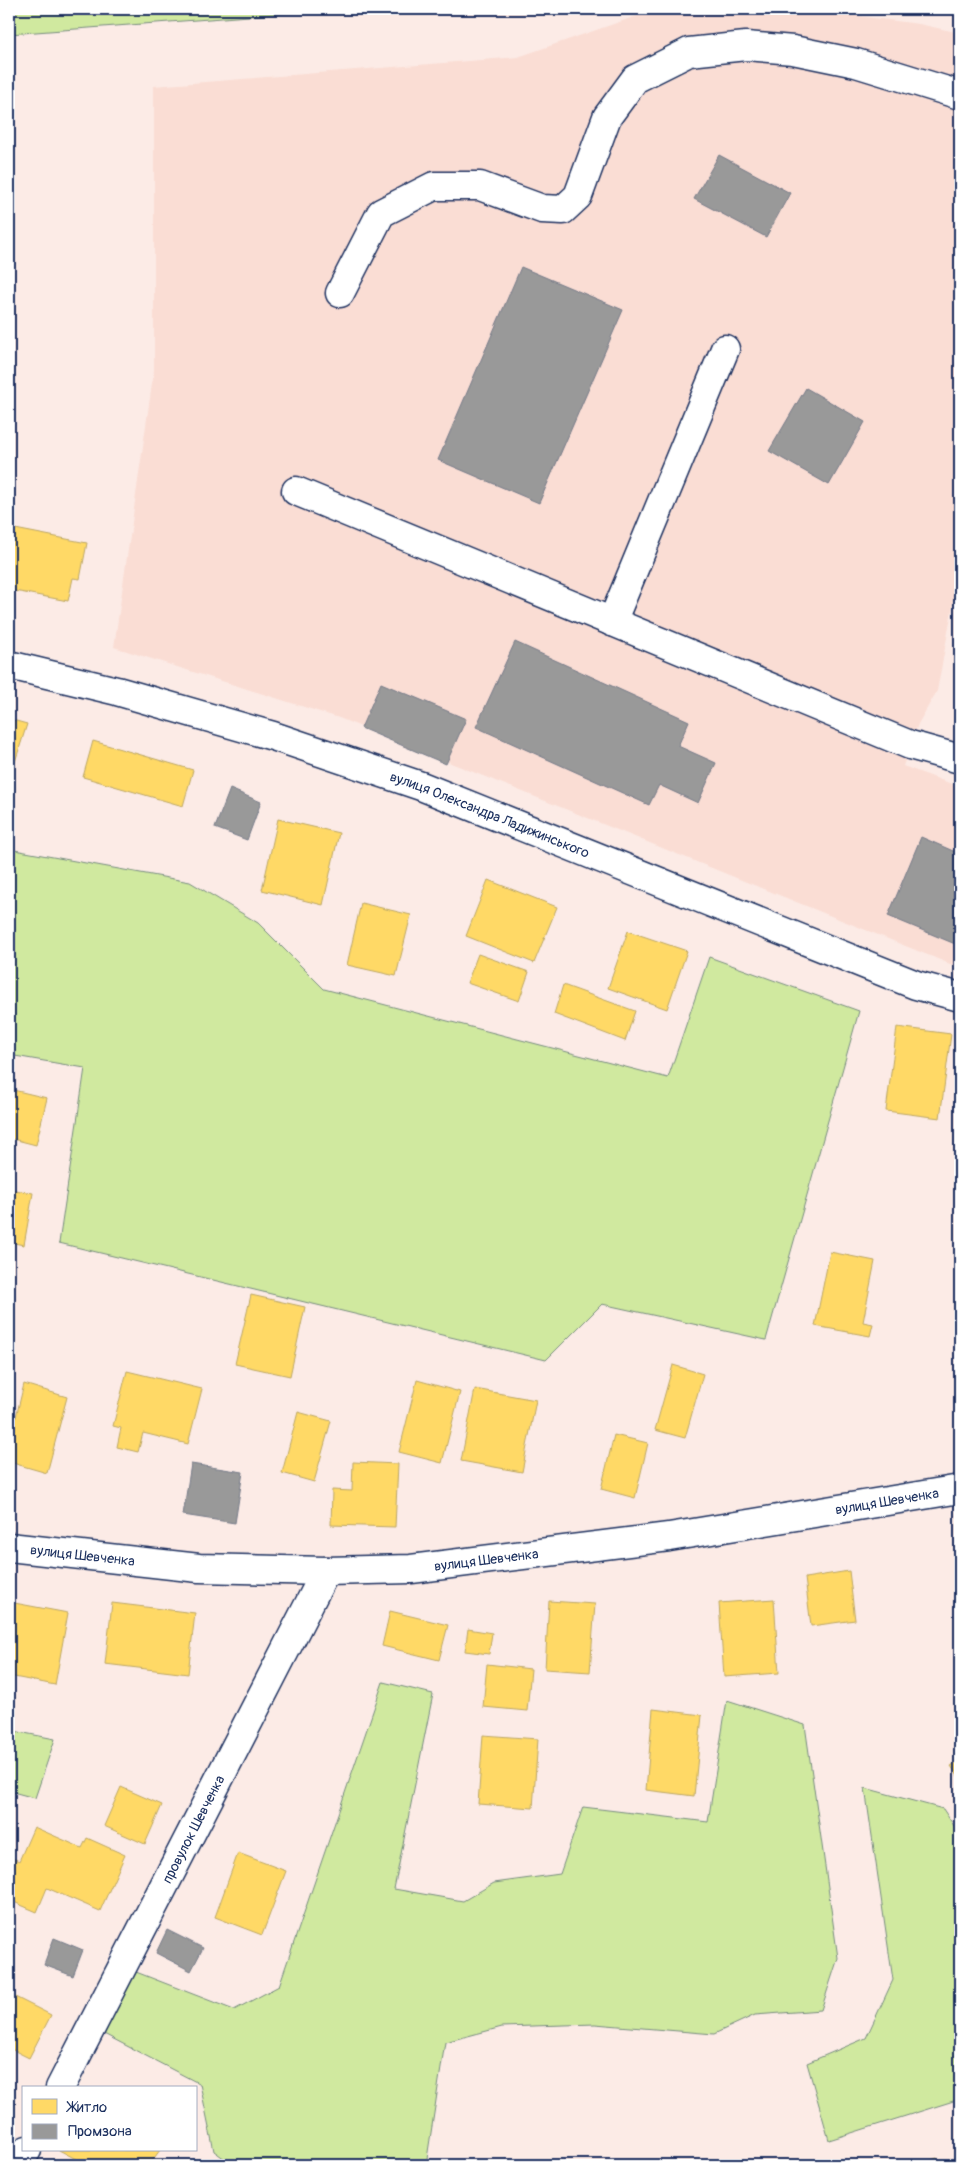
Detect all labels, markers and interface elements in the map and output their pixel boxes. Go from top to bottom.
street label: вулиця Олександра Ладижинського [388,768,592,862]
street label: вулиця Шевченка [834,1484,940,1518]
street label: вулиця Шевченка [29,1541,136,1569]
street label: вулиця Шевченка [433,1545,539,1575]
street label: провулок Шевченка [158,1772,228,1886]
legend [22,2086,198,2152]
text: Житло [66,2098,107,2117]
text: Промзона [68,2122,132,2141]

